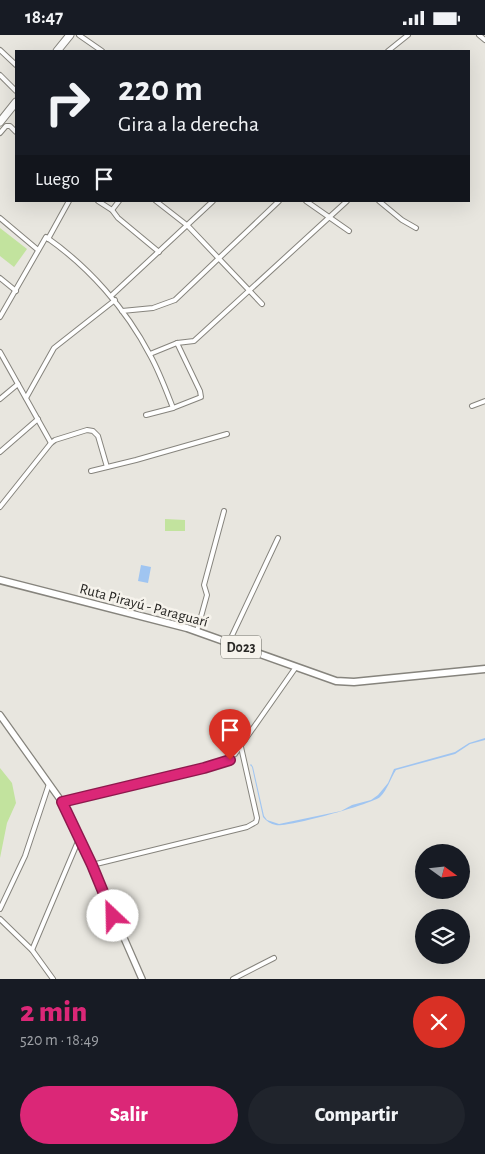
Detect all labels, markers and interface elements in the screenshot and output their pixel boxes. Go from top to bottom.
text: 18:47 [25,8,63,27]
icon: right [35,70,100,135]
text: 220 m [118,72,203,107]
text: Gira a la derecha [118,113,259,135]
icon: arrive [90,165,118,193]
text: Luego [35,170,80,189]
street label: Ruta Pirayú - Paraguarí [78,581,210,630]
road number: D023 [221,635,261,659]
pin [209,709,251,760]
icon: arrive [216,716,244,744]
north arrow [415,844,470,899]
map controls [415,844,470,964]
position arrow [86,889,138,941]
button: layers [415,909,470,964]
button: close [413,996,465,1048]
text: 2 min [20,997,87,1027]
text: 520 m · 18:49 [20,1032,99,1048]
button: Salir [20,1086,238,1144]
button: Compartir [248,1086,465,1144]

